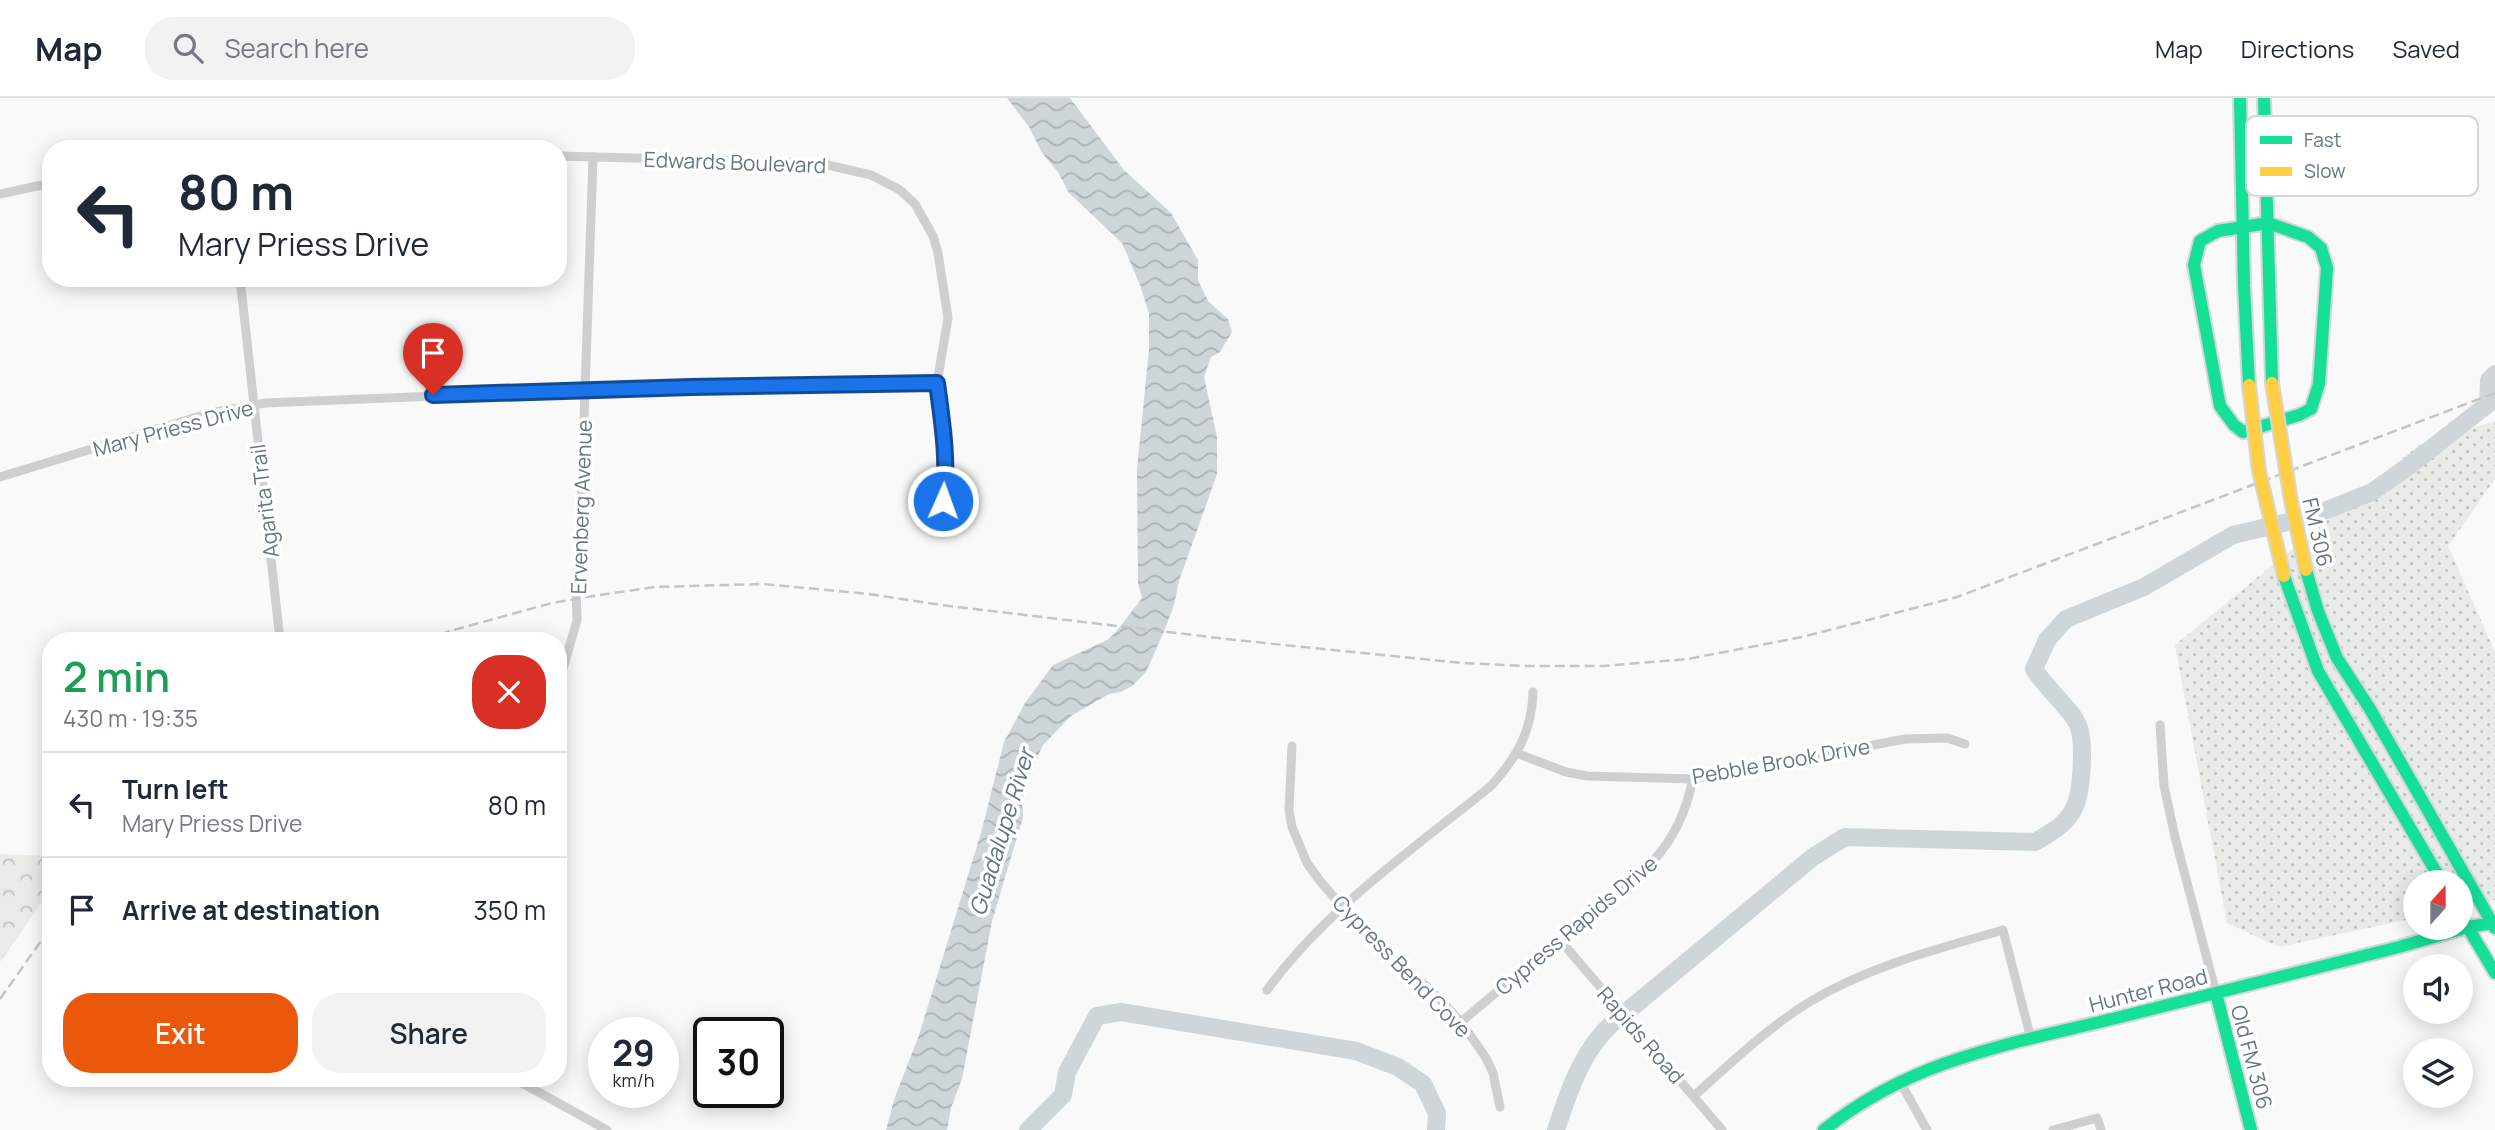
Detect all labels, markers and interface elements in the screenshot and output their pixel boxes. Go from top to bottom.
search box [145,17,635,80]
text: Map [35,26,103,71]
icon: search [169,29,207,67]
text: Search here [225,30,369,66]
text: Map [2155,32,2203,65]
text: Directions [2241,32,2354,65]
text: Saved [2392,32,2460,65]
legend [2246,116,2478,196]
text: Fast [2304,127,2341,153]
street label: Edwards Boulevard [643,145,827,179]
text: 80 m [178,158,294,225]
text: Slow [2304,158,2346,184]
icon: left [63,168,154,259]
text: Mary Priess Drive [178,222,429,266]
pin [403,323,463,395]
icon: arrive [414,334,452,372]
street label: Mary Priess Drive [90,393,256,463]
street label: Ervenberg Avenue [564,419,598,595]
street label: Agarita Trail [243,443,285,559]
position arrow [906,464,980,538]
street label: FM 306 [2296,495,2340,569]
text: 2 min [63,647,170,705]
button: close [472,655,546,729]
text: 430 m · 19:35 [63,702,198,734]
street label: Pebble Brook Drive [1690,732,1872,790]
water label: Guadalupe River [960,742,1042,919]
text: Turn left [122,771,229,807]
icon: left [63,786,101,824]
text: 80 m [488,787,546,823]
text: Mary Priess Drive [122,807,303,839]
street label: Cypress Rapids Drive [1489,849,1663,1001]
north arrow [2403,870,2473,940]
map controls [2403,870,2473,1108]
street label: Cypress Bend Cove [1327,889,1477,1043]
icon: arrive [63,891,101,929]
text: Arrive at destination [122,892,380,928]
text: 350 m [473,892,546,928]
button: sound [2403,954,2473,1024]
street label: Hunter Road [2086,962,2210,1018]
street label: Rapids Road [1591,981,1691,1089]
button: Exit [63,993,298,1073]
button: Share [312,993,546,1073]
street label: Old FM 306 [2225,1002,2279,1112]
speed limit sign: 30 [693,1017,784,1108]
text: 29 [612,1029,655,1077]
button: layers [2403,1038,2473,1108]
text: km/h [613,1068,654,1092]

